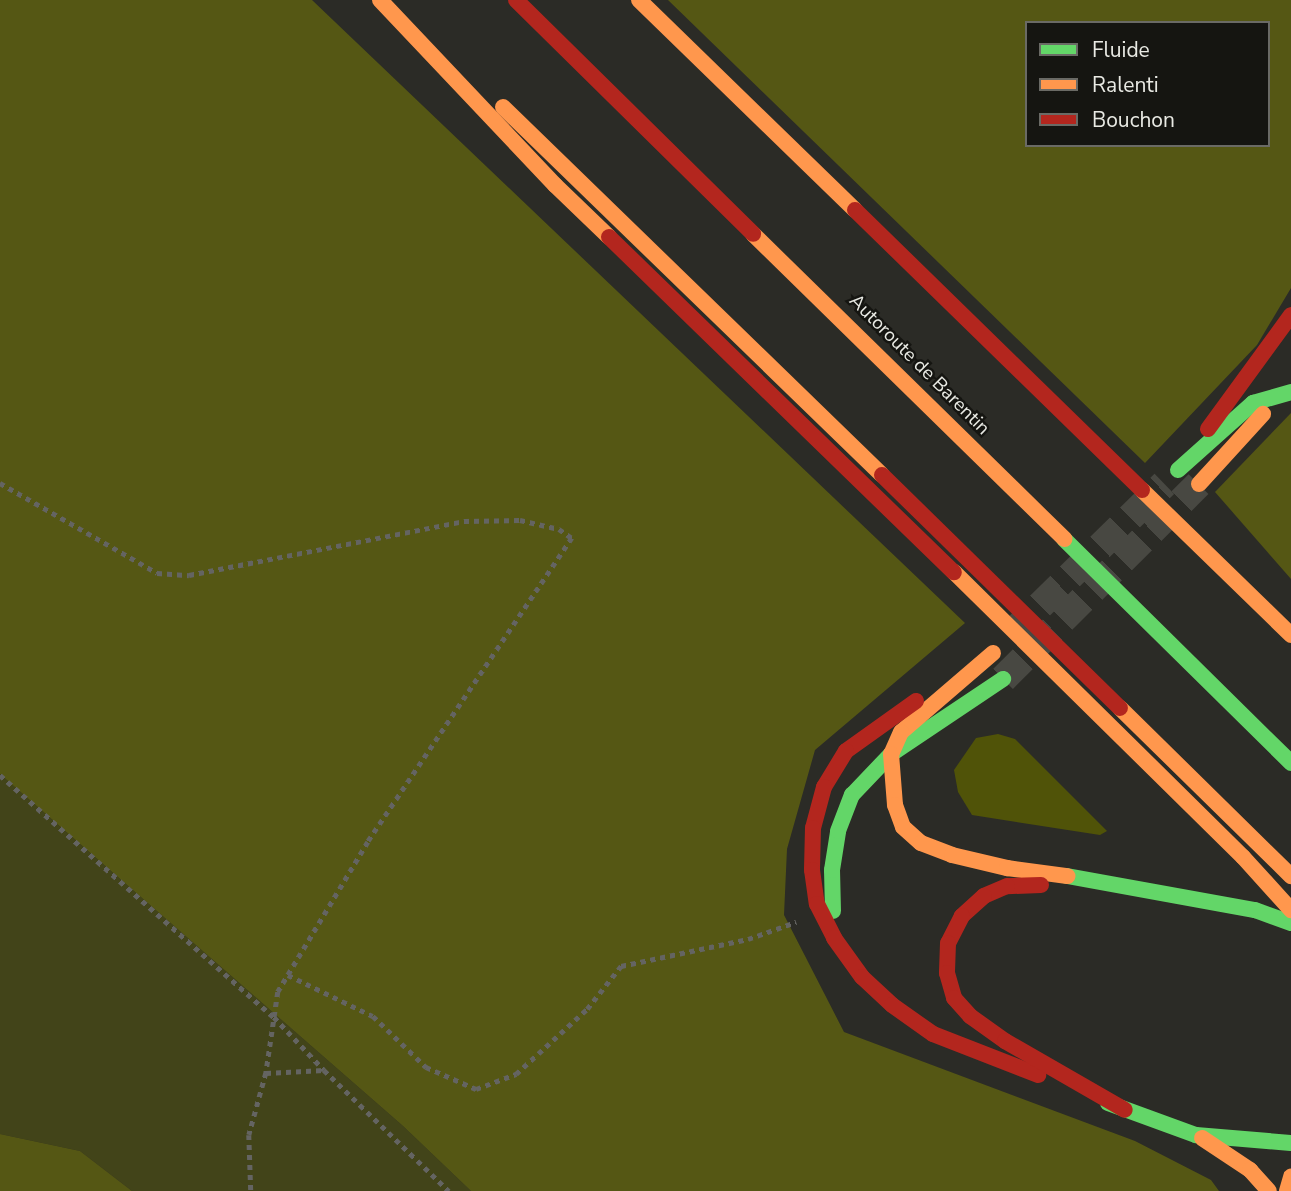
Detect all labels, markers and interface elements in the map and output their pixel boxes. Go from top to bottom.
legend [1025,21,1270,147]
text: Fluide [1092,36,1150,64]
text: Ralenti [1092,71,1159,99]
text: Bouchon [1092,106,1175,134]
street label: Autoroute de Barentin [844,290,994,440]

